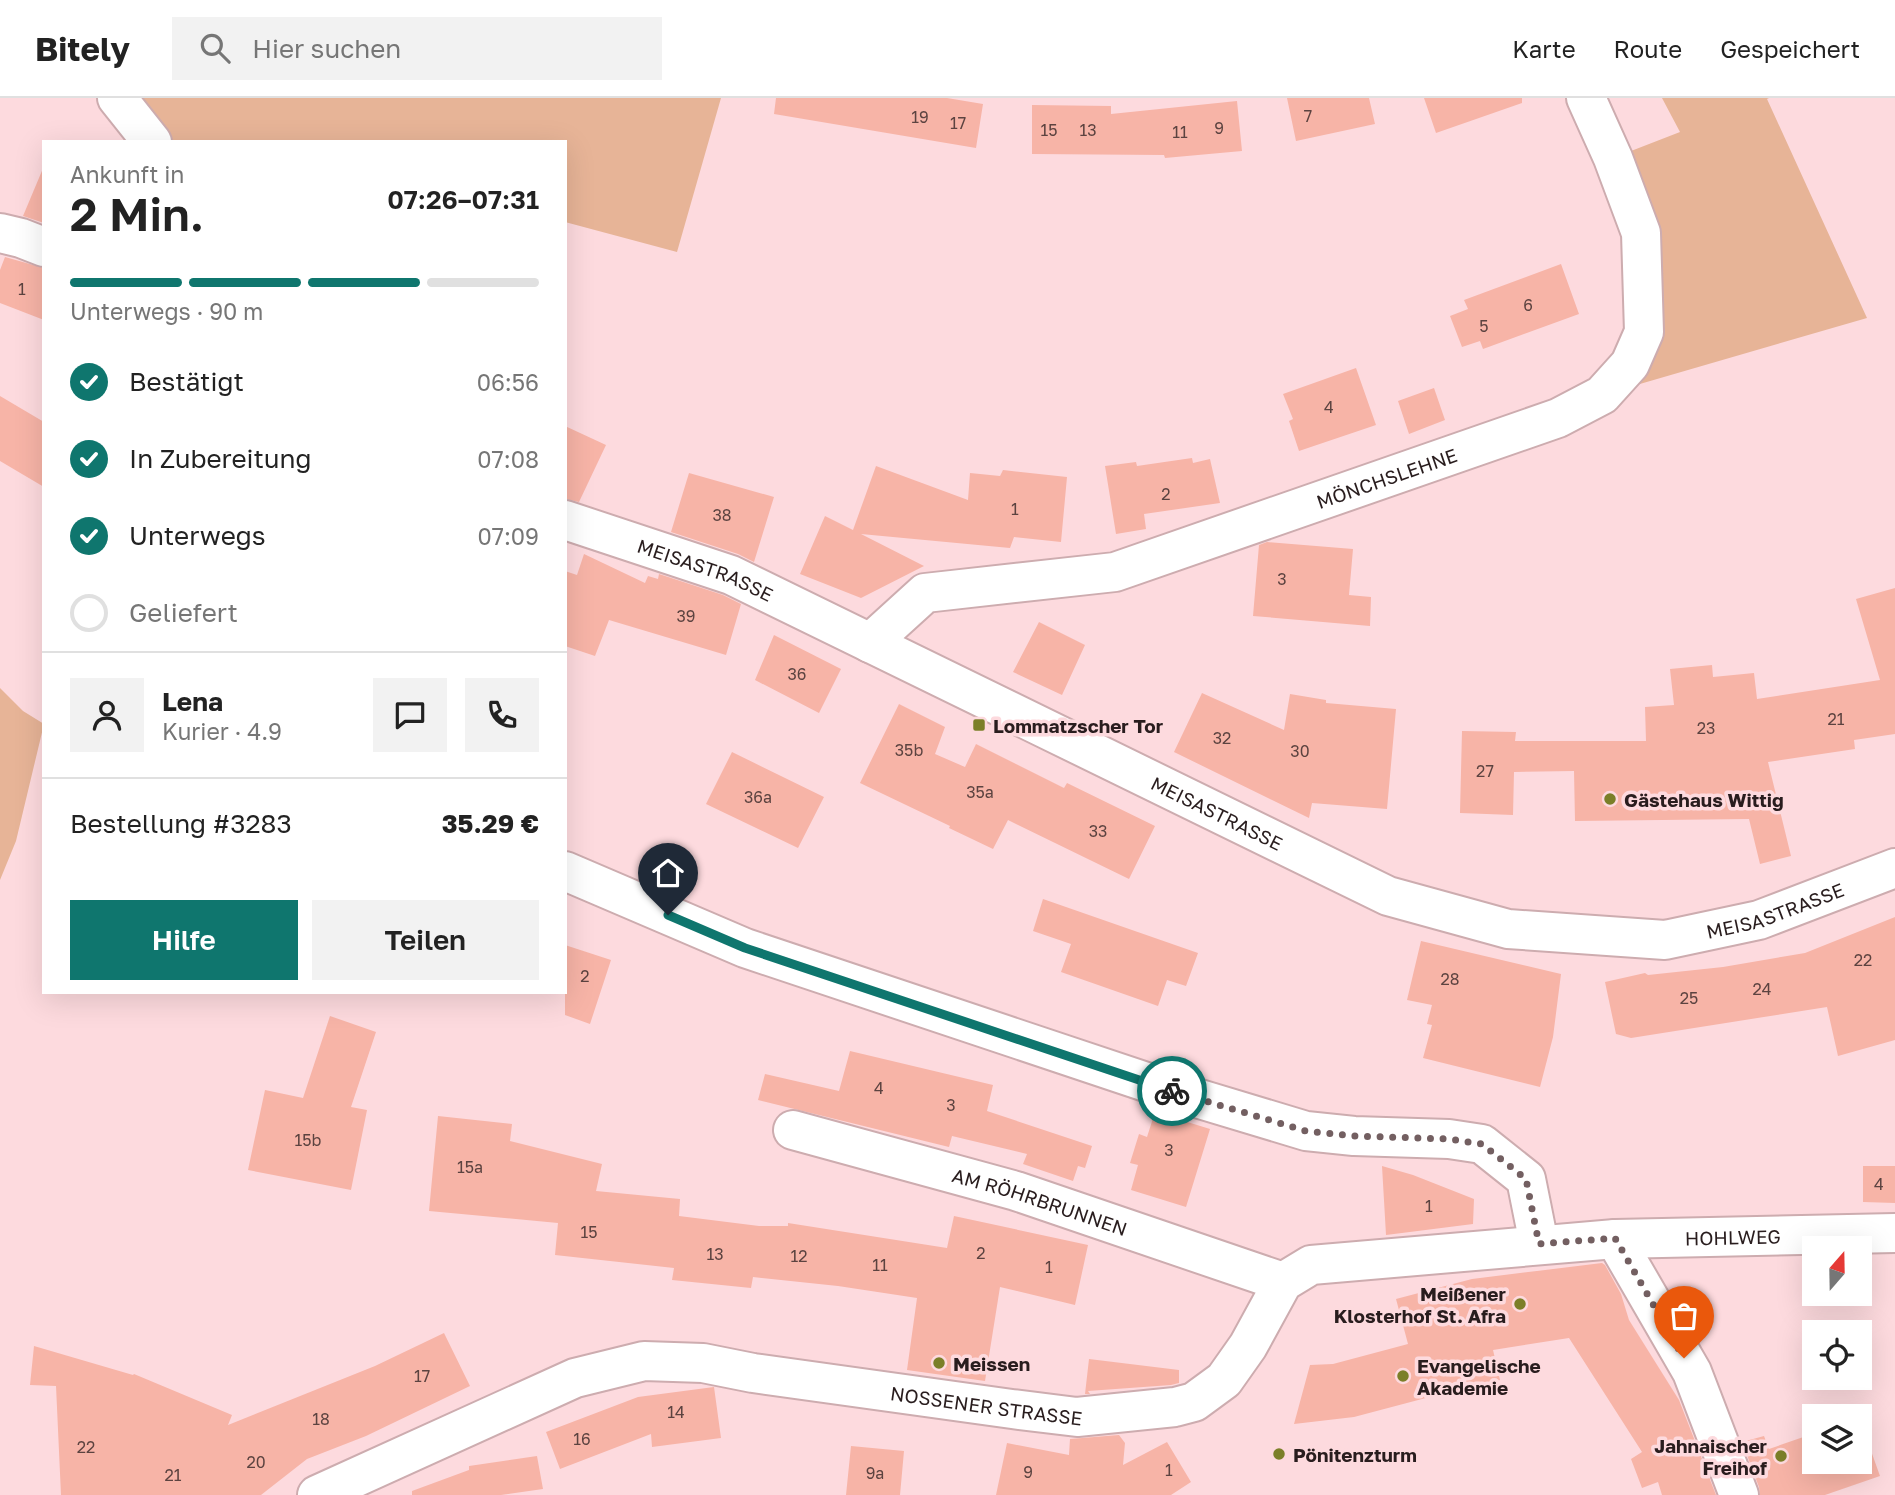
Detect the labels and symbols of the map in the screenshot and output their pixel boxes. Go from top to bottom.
house number: 7 [1304,106,1312,126]
house number: 19 [911,107,929,127]
house number: 17 [950,113,966,133]
house number: 9 [1214,118,1224,138]
house number: 15 [1040,120,1058,140]
house number: 13 [1079,120,1097,140]
house number: 11 [1172,122,1188,142]
house number: 1 [18,279,26,299]
house number: 6 [1523,295,1533,315]
house number: 5 [1479,316,1489,336]
house number: 4 [1324,397,1334,417]
street label: MÖNCHSLEHNE [1313,443,1460,513]
house number: 2 [1161,484,1171,504]
house number: 1 [1011,499,1019,519]
house number: 38 [712,505,732,525]
street label: MEISASTRASSE [635,533,777,605]
house number: 3 [1277,569,1287,589]
house number: 39 [676,606,696,626]
house number: 36 [787,664,807,684]
house number: 21 [1827,709,1845,729]
place label: Lommatzscher Tor [993,714,1164,737]
marker: Lommatzscher Tor [971,717,987,733]
house number: 23 [1697,718,1715,738]
house number: 32 [1213,728,1231,748]
house number: 35b [895,740,923,760]
house number: 30 [1290,741,1310,761]
house number: 27 [1476,761,1494,781]
street label: MEISASTRASSE [1148,771,1287,854]
house number: 35a [966,782,994,802]
house number: 36a [744,787,772,807]
place label: Gästehaus Wittig [1624,788,1784,811]
marker: Gästehaus Wittig [1602,791,1618,807]
house number: 33 [1089,821,1107,841]
pin [638,843,698,915]
street label: MEISASTRASSE [1704,877,1847,942]
house number: 22 [1854,950,1872,970]
house number: 2 [580,966,590,986]
house number: 28 [1440,969,1460,989]
house number: 24 [1752,979,1772,999]
house number: 25 [1680,988,1698,1008]
courier [1137,1056,1207,1126]
house number: 4 [874,1078,884,1098]
house number: 3 [946,1095,956,1115]
house number: 15b [295,1130,322,1150]
house number: 3 [1164,1140,1174,1160]
house number: 15a [457,1157,483,1177]
street label: AM RÖHRBRUNNEN [950,1163,1131,1240]
house number: 4 [1874,1174,1884,1194]
house number: 1 [1425,1196,1433,1216]
house number: 15 [580,1222,598,1242]
street label: HOHLWEG [1685,1224,1781,1249]
north arrow [1802,1236,1872,1306]
house number: 2 [976,1243,986,1263]
house number: 13 [706,1244,724,1264]
house number: 12 [790,1246,808,1266]
house number: 11 [872,1255,888,1275]
house number: 1 [1045,1257,1053,1277]
place label: Meißener Klosterhof St. Afra [1334,1282,1507,1327]
pin [1654,1286,1714,1358]
marker: Meißener Klosterhof St. Afra [1512,1296,1528,1312]
place label: Meissen [953,1352,1030,1375]
place label: Evangelische Akademie [1417,1354,1541,1399]
marker: Meissen [931,1355,947,1371]
house number: 17 [414,1366,430,1386]
marker: Evangelische Akademie [1395,1368,1411,1384]
street label: NOSSENER STRASSE [889,1381,1084,1429]
house number: 14 [667,1402,685,1422]
house number: 18 [312,1409,330,1429]
house number: 16 [573,1429,591,1449]
place label: Jahnaischer Freihof [1654,1434,1768,1479]
house number: 22 [77,1437,95,1457]
place label: Pönitenzturm [1293,1443,1417,1466]
marker: Pönitenzturm [1271,1446,1287,1462]
marker: Jahnaischer Freihof [1773,1448,1789,1464]
house number: 20 [246,1452,266,1472]
house number: 1 [1165,1460,1173,1480]
house number: 9 [1023,1462,1033,1482]
house number: 9a [866,1463,884,1483]
house number: 21 [164,1465,182,1485]

